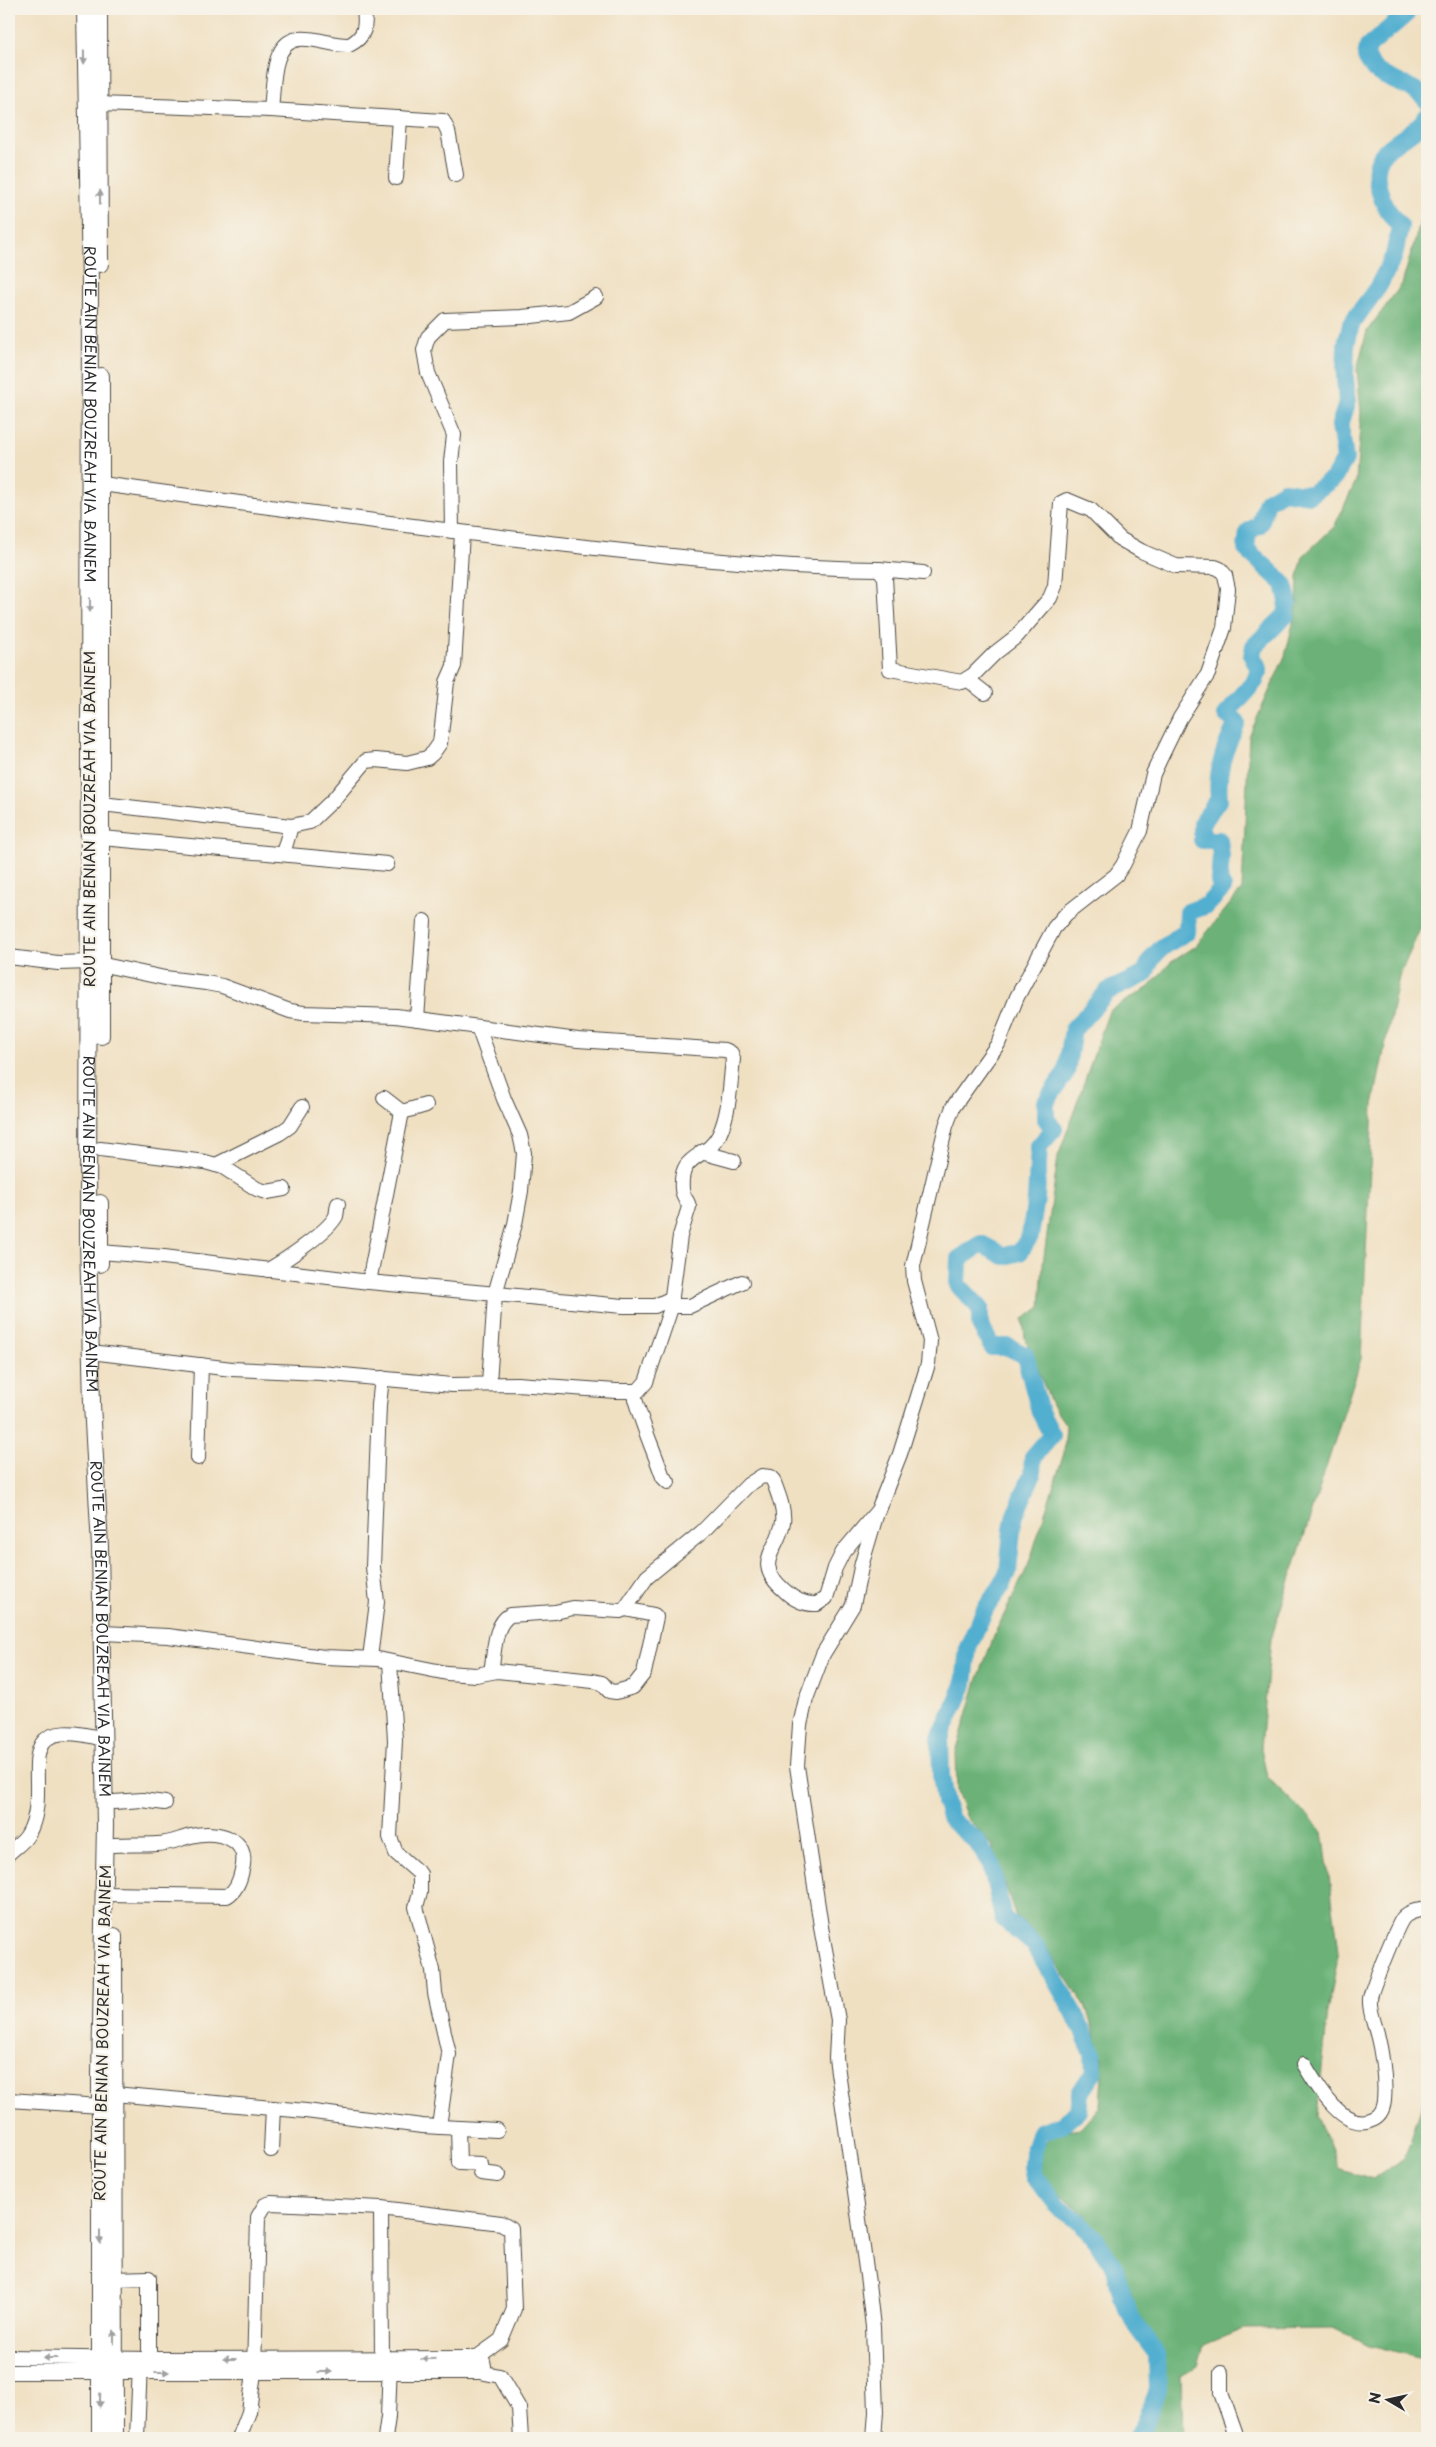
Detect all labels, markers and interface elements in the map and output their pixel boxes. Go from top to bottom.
one-way arrow [80,50,88,66]
one-way arrow [96,189,104,205]
street label: ROUTE AIN BENIAN BOUZREAH VIA BAINEM [79,245,103,582]
one-way arrow [86,597,94,613]
street label: ROUTE AIN BENIAN BOUZREAH VIA BAINEM [77,651,100,987]
street label: ROUTE AIN BENIAN BOUZREAH VIA BAINEM [78,1056,105,1393]
street label: ROUTE AIN BENIAN BOUZREAH VIA BAINEM [85,1460,117,1797]
street label: ROUTE AIN BENIAN BOUZREAH VIA BAINEM [87,1865,116,2201]
one-way arrow [96,2229,104,2245]
one-way arrow [110,2329,118,2345]
one-way arrow [42,2354,58,2362]
one-way arrow [222,2355,238,2363]
one-way arrow [419,2355,435,2363]
one-way arrow [155,2368,171,2376]
one-way arrow [317,2368,333,2376]
north arrow [1364,2374,1414,2424]
text: N [1363,2391,1386,2405]
one-way arrow [96,2392,104,2408]

